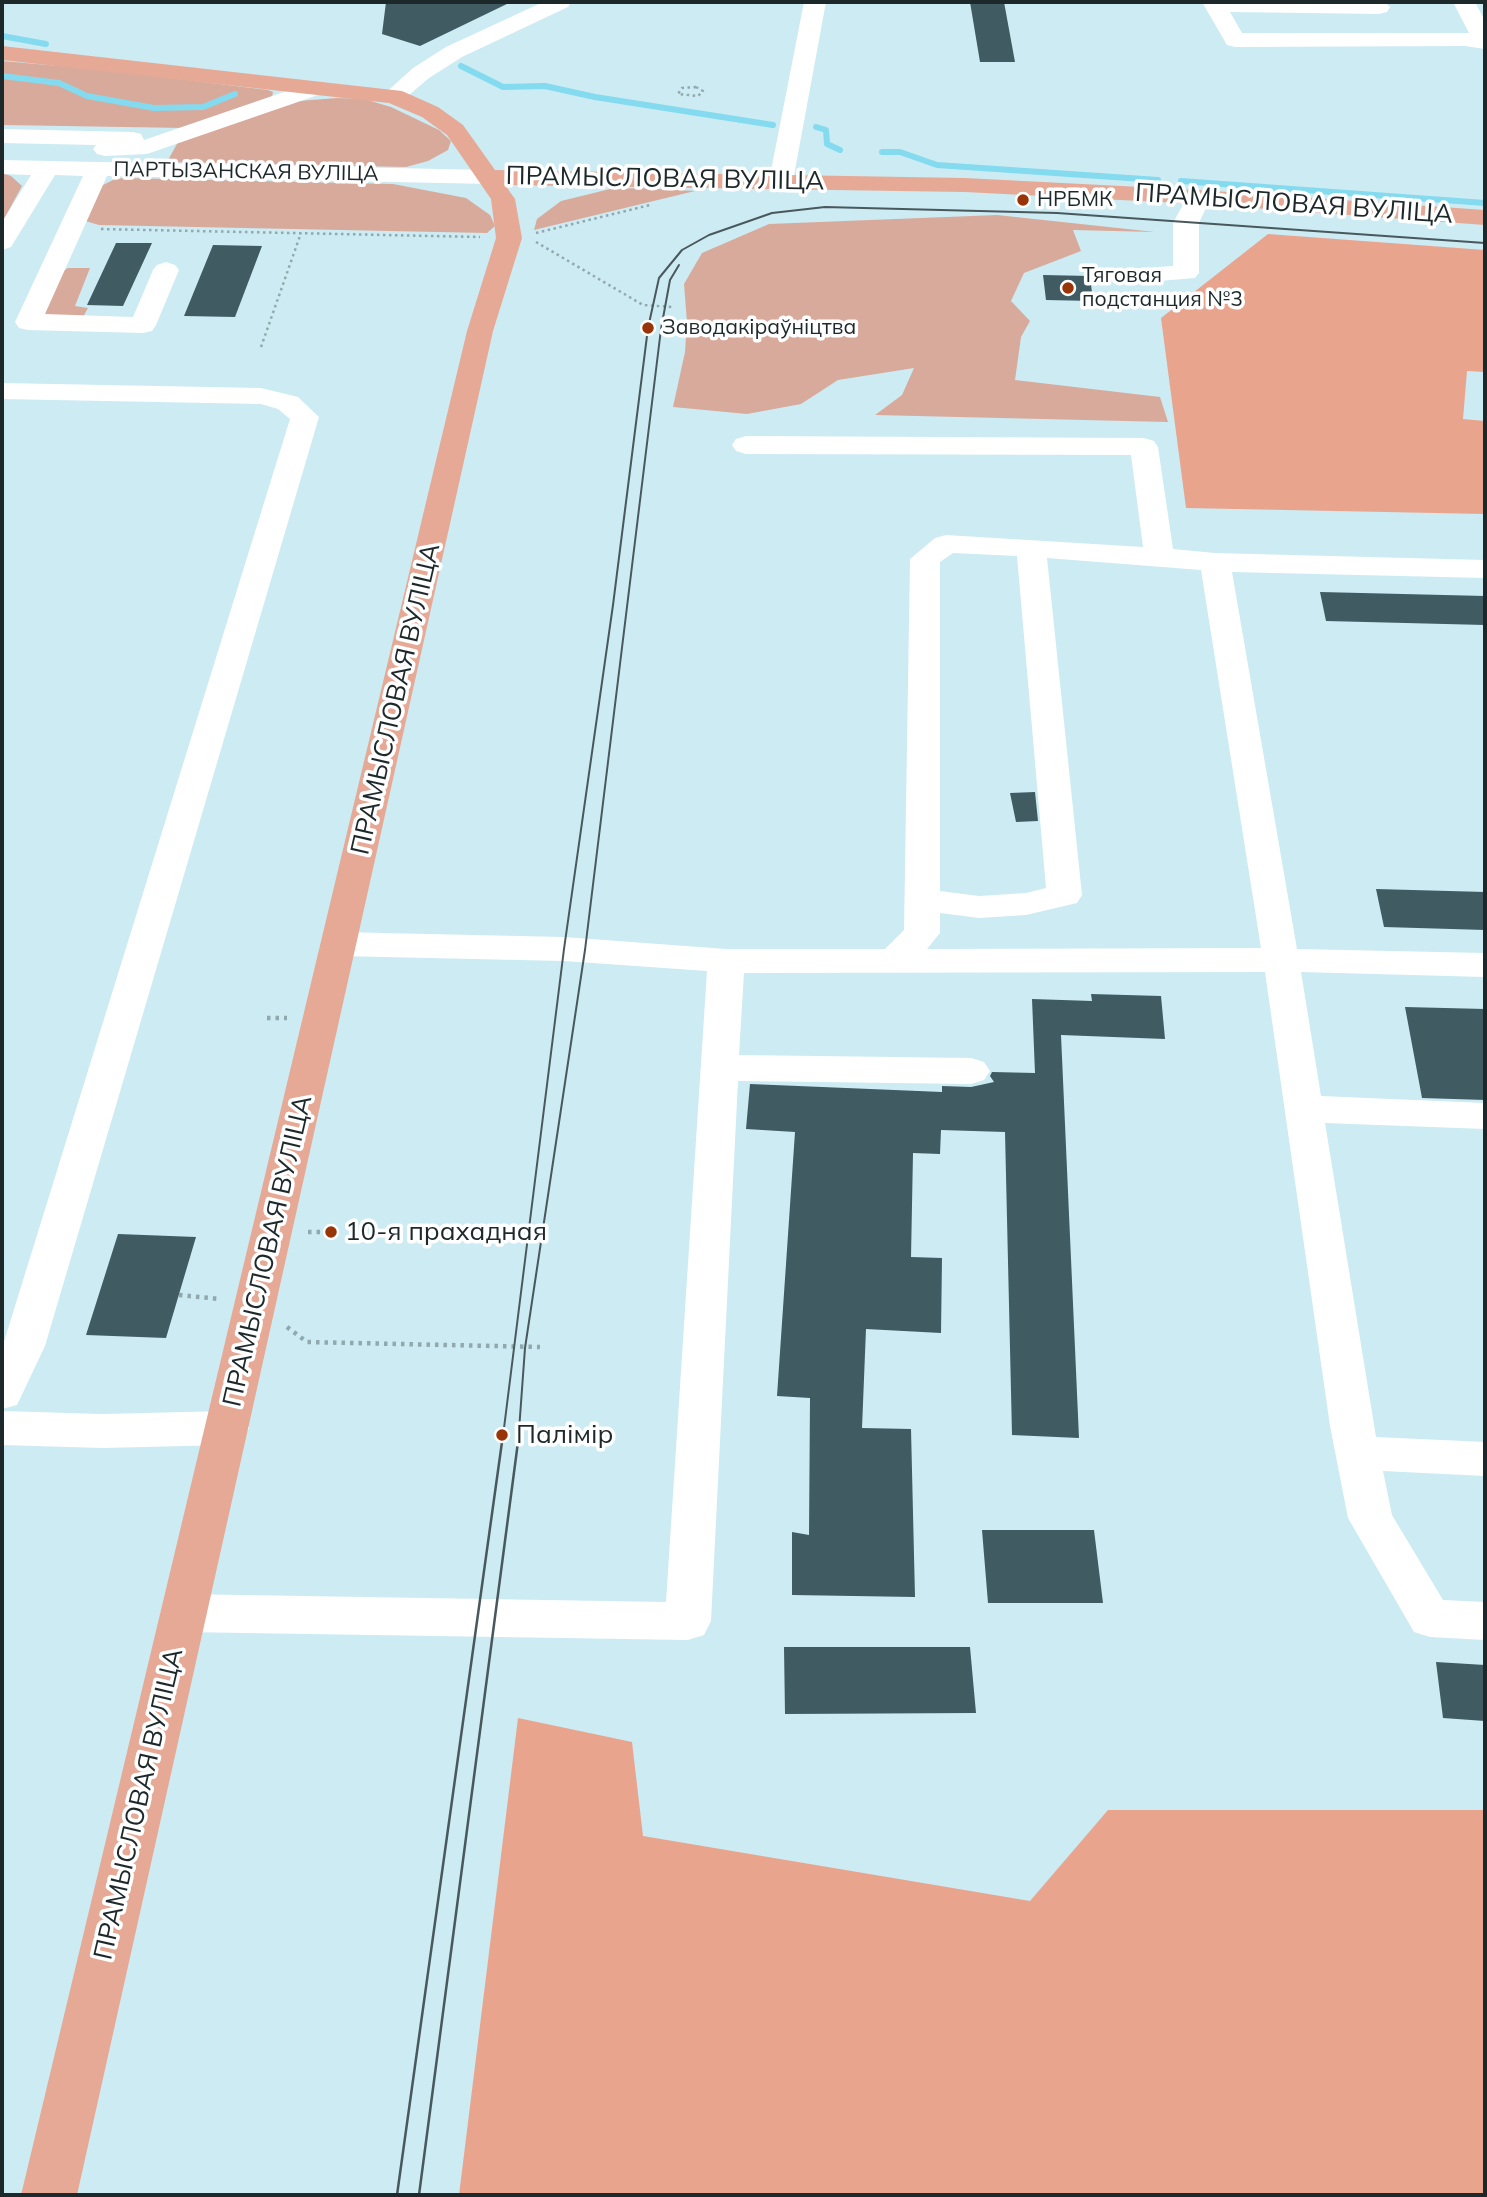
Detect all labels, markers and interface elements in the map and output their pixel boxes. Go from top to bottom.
street label: ПАРТЫЗАНСКАЯ ВУЛІЦА [113,157,379,187]
street label: ПРАМЫСЛОВАЯ ВУЛІЦА [505,161,825,197]
street label: ПРАМЫСЛОВАЯ ВУЛІЦА [1134,177,1454,231]
place label: НРБМК [1037,187,1113,213]
marker: НРБМК [1015,192,1031,208]
place label: Тяговая подстанция №3 [1082,263,1243,313]
marker: Тяговая подстанция №3 [1060,280,1076,296]
place label: Заводакіраўніцтва [662,315,856,341]
marker: Заводакіраўніцтва [640,320,656,336]
street label: ПРАМЫСЛОВАЯ ВУЛІЦА [345,540,447,858]
street label: ПРАМЫСЛОВАЯ ВУЛІЦА [217,1092,319,1410]
place label: 10-я прахадная [345,1216,547,1248]
marker: 10-я прахадная [323,1224,339,1240]
place label: Палімір [516,1419,613,1451]
marker: Палімір [494,1427,510,1443]
street label: ПРАМЫСЛОВАЯ ВУЛІЦА [88,1645,190,1963]

